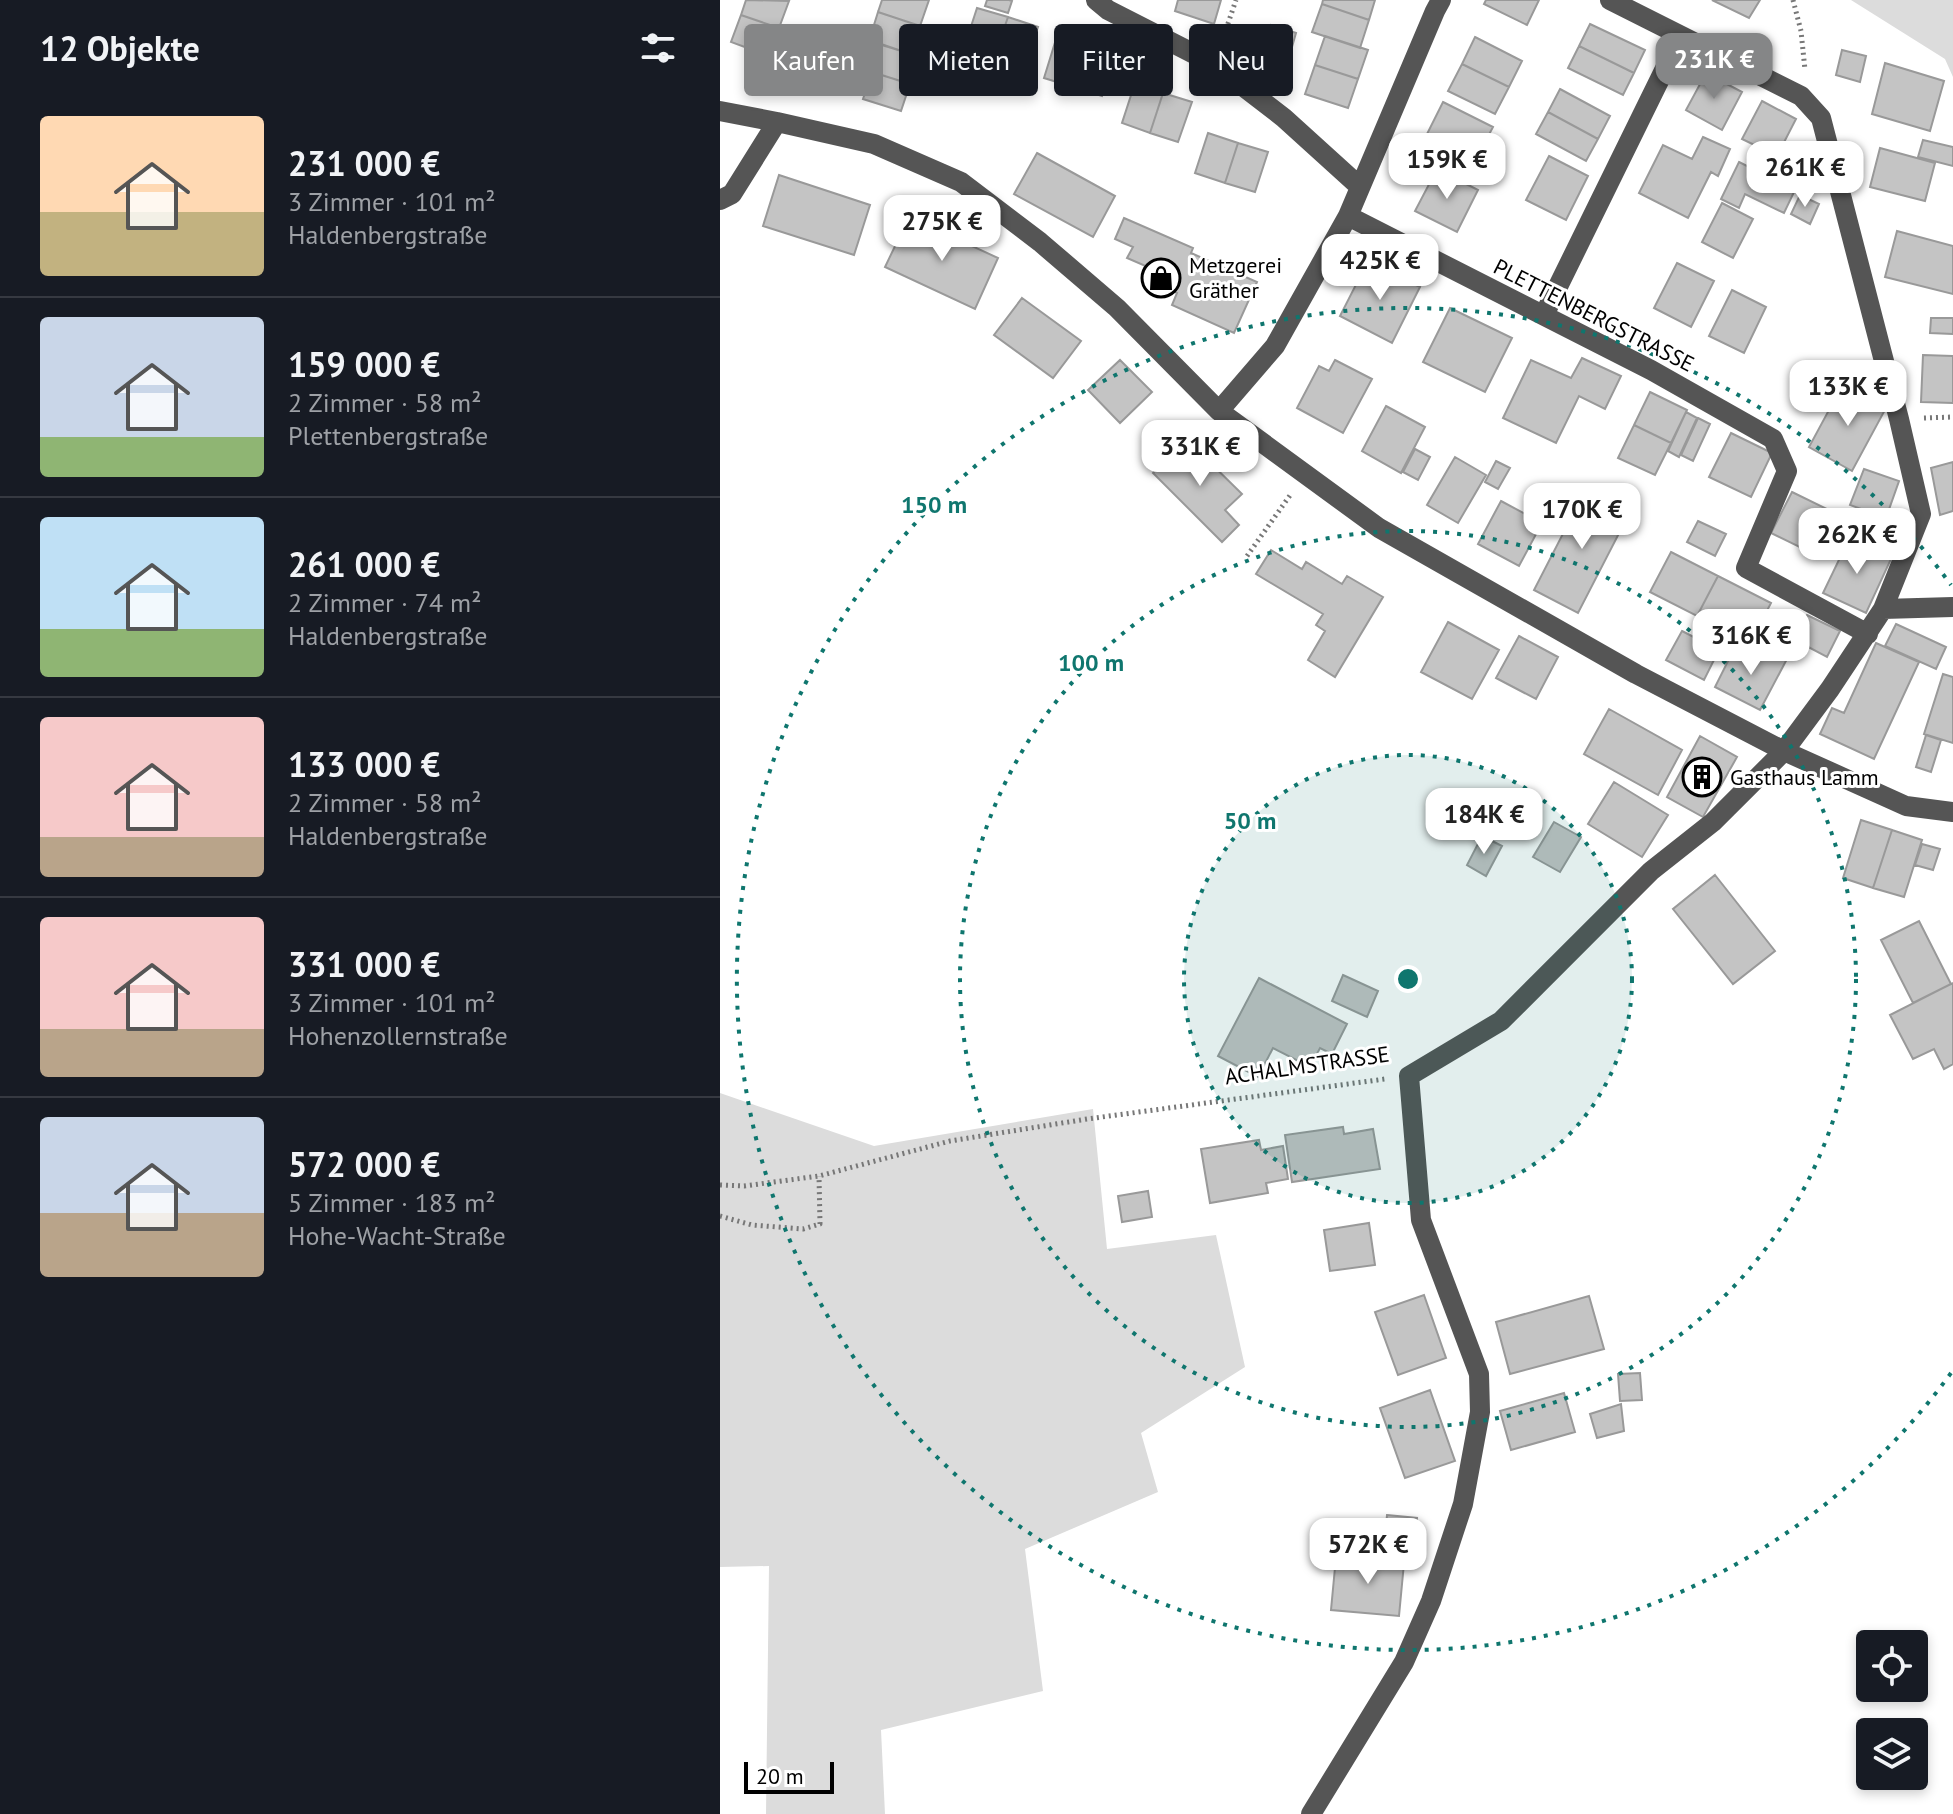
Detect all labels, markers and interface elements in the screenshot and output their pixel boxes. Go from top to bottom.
chip: Kaufen [744,24,883,96]
chip: Mieten [899,24,1038,96]
chip: Filter [1054,24,1173,96]
chip: Neu [1189,24,1293,96]
text: 12 Objekte [40,26,200,70]
icon: filters [636,26,680,70]
pin: 231K € [1649,33,1779,101]
text: 231K € [1674,42,1754,75]
pin: 159K € [1382,133,1512,201]
text: 231 000 € [288,141,440,185]
pin: 261K € [1740,141,1870,209]
text: 159K € [1407,142,1487,175]
icon: home [104,148,200,244]
text: 261K € [1765,150,1845,183]
text: 3 Zimmer · 101 m² [288,185,496,218]
pin: 275K € [877,195,1007,263]
text: 275K € [902,204,982,237]
text: Haldenbergstraße [288,218,488,251]
pin: 425K € [1315,234,1445,302]
text: 425K € [1340,243,1420,276]
place label: Metzgerei Gräther [1189,251,1282,304]
street label: PLETTENBERGSTRASSE [1489,252,1699,378]
shop icon: Metzgerei Gräther [1140,257,1182,299]
text: 159 000 € [288,342,440,386]
icon: home [104,349,200,445]
pin: 133K € [1783,360,1913,428]
text: 133K € [1808,369,1888,402]
text: 2 Zimmer · 58 m² [288,386,481,419]
text: Plettenbergstraße [288,419,488,452]
pin: 331K € [1135,420,1265,488]
text: 331K € [1160,429,1240,462]
pin: 170K € [1517,483,1647,551]
text: 150 m [901,489,967,520]
text: 170K € [1542,492,1622,525]
pin: 262K € [1792,508,1922,576]
text: 262K € [1817,517,1897,550]
text: 261 000 € [288,542,440,586]
icon: home [104,549,200,645]
text: 2 Zimmer · 74 m² [288,586,481,619]
pin: 316K € [1686,609,1816,677]
text: 316K € [1711,618,1791,651]
text: Haldenbergstraße [288,619,488,652]
text: 100 m [1058,647,1124,678]
text: 133 000 € [288,742,440,786]
icon: home [104,749,200,845]
building icon: Gasthaus Lamm [1681,756,1723,798]
place label: Gasthaus Lamm [1730,763,1879,791]
text: 2 Zimmer · 58 m² [288,786,481,819]
pin: 184K € [1419,788,1549,856]
text: 184K € [1444,797,1524,830]
text: 50 m [1224,805,1276,836]
text: Haldenbergstraße [288,819,488,852]
text: 331 000 € [288,942,440,986]
icon: home [104,949,200,1045]
centre of rings [1394,965,1422,993]
text: 3 Zimmer · 101 m² [288,986,496,1019]
text: Hohenzollernstraße [288,1019,508,1052]
street label: ACHALMSTRASSE [1223,1040,1391,1090]
text: 572 000 € [288,1142,440,1186]
icon: home [104,1149,200,1245]
text: 5 Zimmer · 183 m² [288,1186,496,1219]
text: Hohe-Wacht-Straße [288,1219,506,1252]
pin: 572K € [1303,1518,1433,1586]
text: 572K € [1328,1527,1408,1560]
map controls [1856,1630,1928,1790]
button: locate [1856,1630,1928,1702]
button: layers [1856,1718,1928,1790]
scale bar [744,1758,834,1794]
text: 20 m [756,1762,804,1790]

